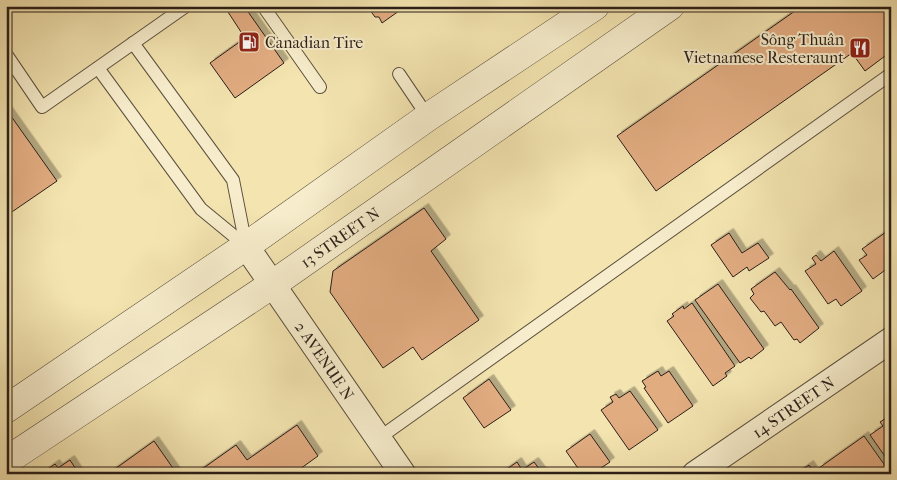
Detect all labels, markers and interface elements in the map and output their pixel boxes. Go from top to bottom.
fuel station icon: Canadian Tire [237,30,261,54]
place label: Sông Thuân Vietnamese Resteraunt [682,30,845,67]
place label: Canadian Tire [265,33,363,52]
restaurant icon: Sông Thuân Vietnamese Resteraunt [848,36,872,60]
street label: 13 STREET N [297,203,383,272]
street label: 2 AVENUE N [291,318,358,404]
street label: 14 STREET N [749,373,838,442]

